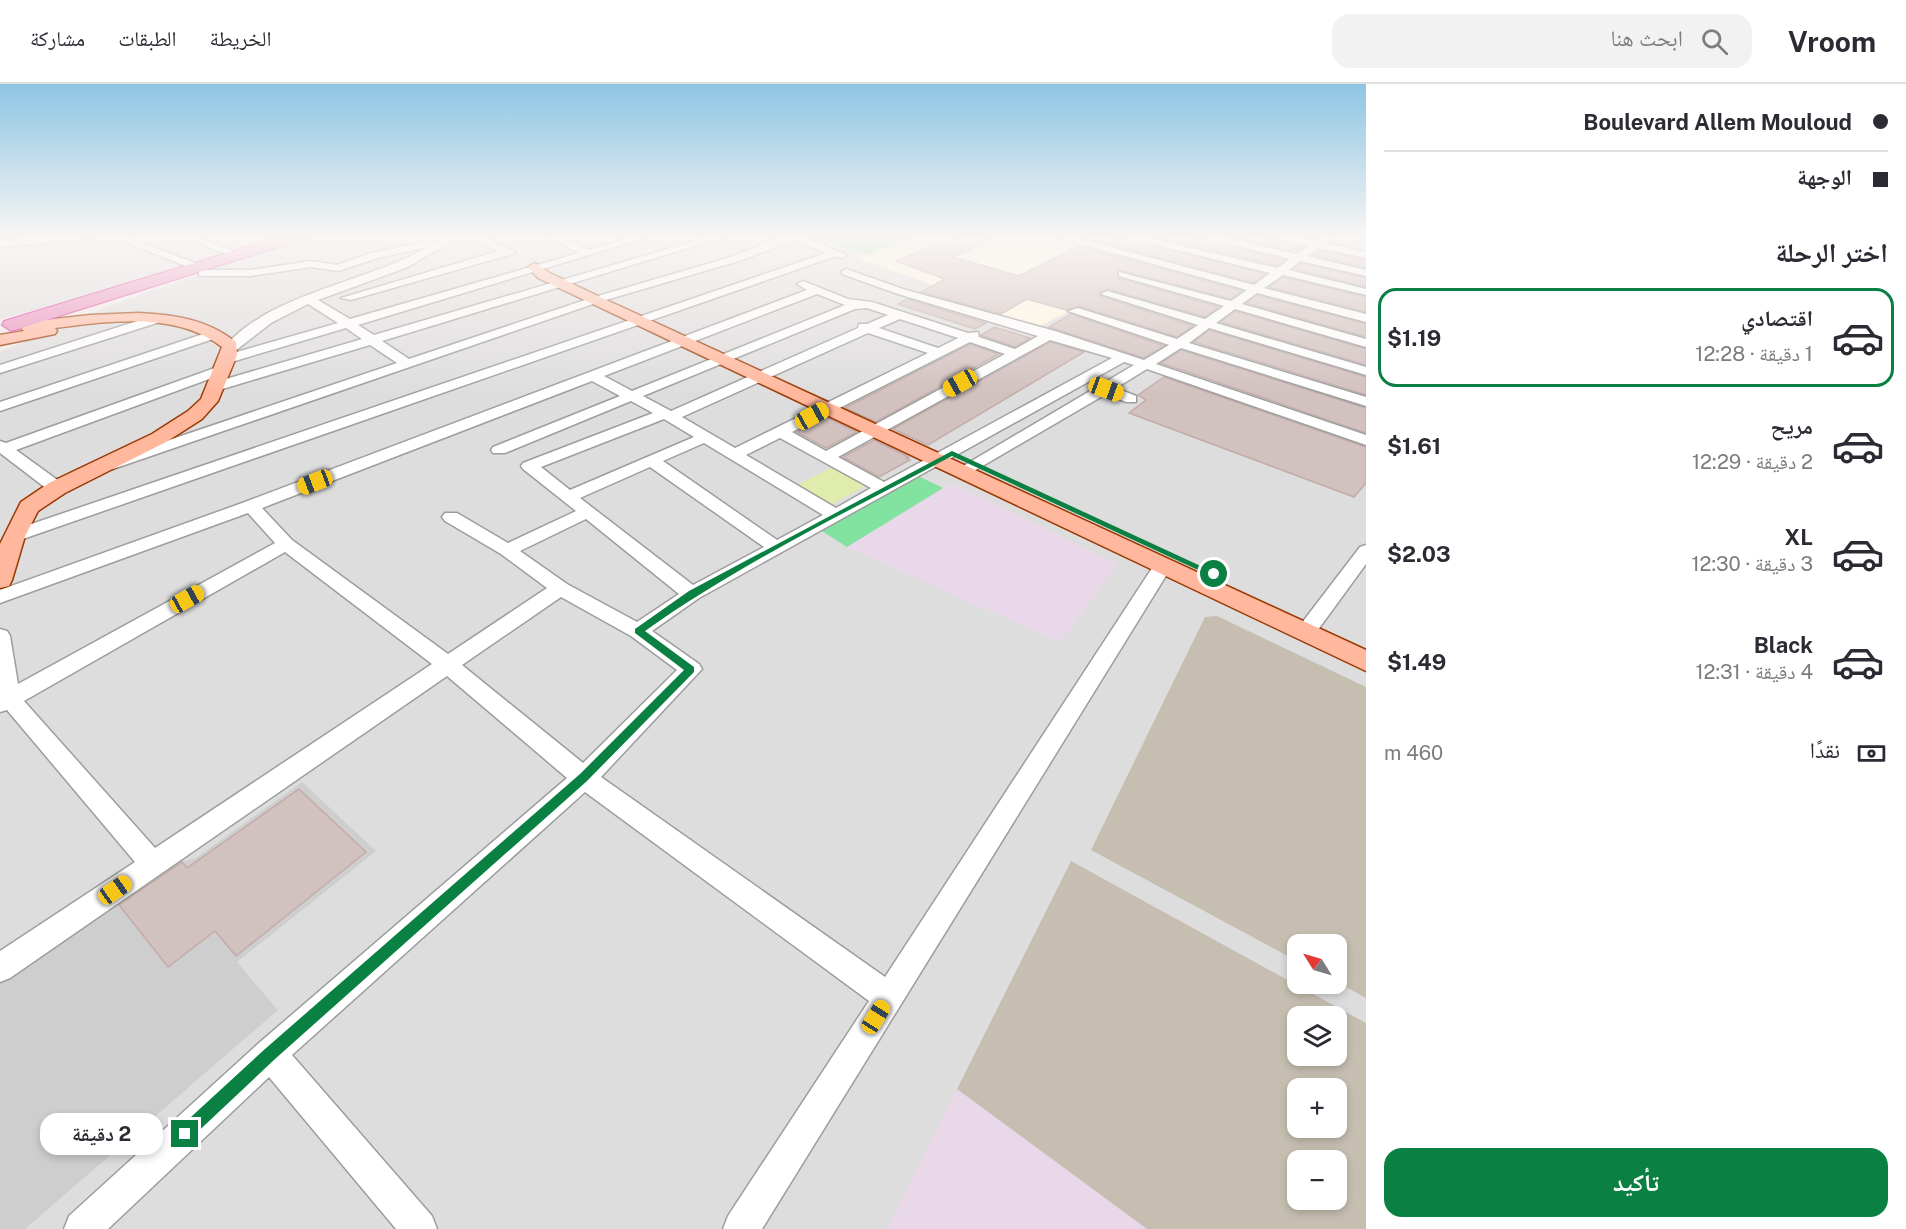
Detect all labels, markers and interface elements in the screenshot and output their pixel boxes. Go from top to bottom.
search box [1332,14,1752,68]
text: ابحث هنا [1610,25,1683,51]
icon: search [1698,25,1731,58]
text: Vroom [1788,25,1876,58]
text: مشاركة [30,26,85,51]
text: الطبقات [118,26,177,51]
text: الخريطة [210,26,271,51]
text: Boulevard Allem Mouloud [1583,109,1852,135]
text: الوجهة [1797,164,1852,190]
text: اختر الرحلة [1775,236,1888,268]
text: اقتصادي [1741,305,1813,331]
icon: car [1831,311,1885,365]
text: $1.19 [1387,325,1441,351]
text: 1 دقيقة · 12:28 [1695,342,1813,366]
car [940,366,980,400]
car [1086,374,1126,404]
car [792,399,832,433]
text: مريح [1770,413,1813,439]
icon: car [1831,419,1885,473]
text: $1.61 [1387,433,1441,459]
text: 2 دقيقة · 12:29 [1692,450,1813,474]
car [295,467,335,497]
text: XL [1785,524,1813,550]
icon: car [1831,527,1885,581]
text: $2.03 [1387,541,1451,567]
text: 3 دقيقة · 12:30 [1691,552,1813,576]
route start [1200,560,1227,587]
car [167,582,207,616]
text: Black [1754,632,1813,658]
icon: car [1831,635,1885,689]
text: $1.49 [1387,649,1446,675]
text: 4 دقيقة · 12:31 [1695,660,1813,684]
text: نقدًا [1810,737,1840,763]
icon: cash [1855,737,1888,770]
text: 460 m [1384,741,1443,765]
car [95,872,135,908]
north arrow [1287,934,1347,994]
map controls [1287,934,1347,1210]
car [859,997,893,1037]
button: layers [1287,1006,1347,1066]
button: + [1287,1078,1347,1138]
callout: 2 دقيقة [41,1113,164,1155]
route end [171,1120,198,1147]
text: 2 دقيقة [72,1122,131,1146]
button: تأكيد [1384,1148,1888,1217]
button: − [1287,1150,1347,1210]

